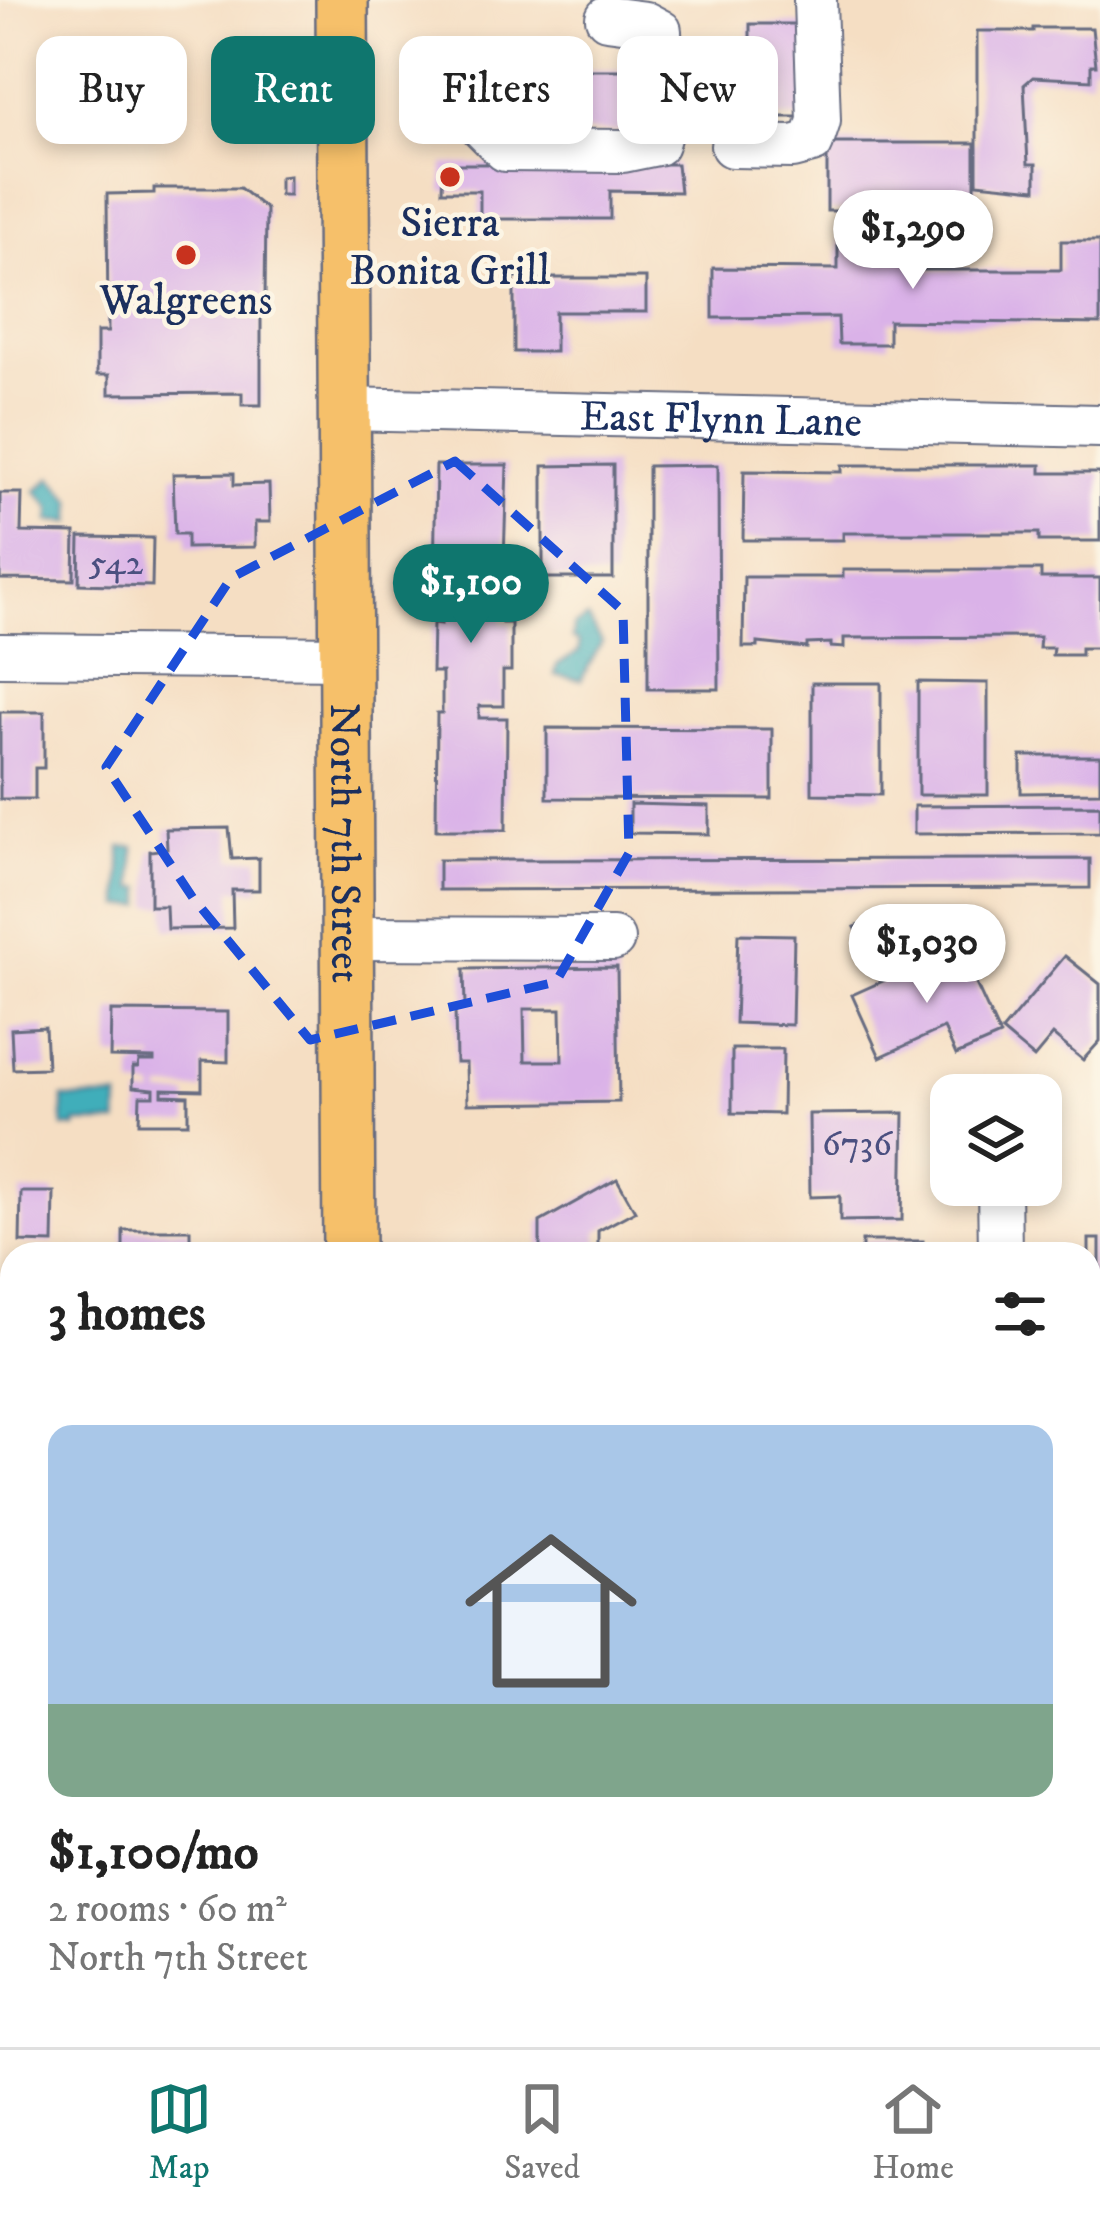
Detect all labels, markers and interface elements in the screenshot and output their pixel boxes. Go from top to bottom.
chip: Buy [36,36,187,144]
chip: Rent [211,36,375,144]
chip: Filters [399,36,593,144]
chip: New [617,36,778,144]
marker: Sierra Bonita Grill [437,164,463,190]
pin: $1,290 [815,190,1011,292]
place label: Sierra Bonita Grill [350,198,551,298]
text: $1,290 [860,204,966,253]
marker: Walgreens [173,242,199,268]
place label: Walgreens [98,276,273,328]
street label: East Flynn Lane [579,391,862,450]
house number: 542 [89,541,144,586]
pin: $1,100 [373,544,569,646]
text: $1,100 [420,558,522,607]
street label: North 7th Street [317,703,370,983]
pin: $1,030 [829,904,1025,1006]
text: $1,030 [876,918,978,967]
map controls [930,1074,1062,1206]
button: layers [930,1074,1062,1206]
house number: 6736 [822,1122,893,1167]
icon: filters [987,1281,1053,1347]
text: 3 homes [48,1282,206,1346]
icon: home [443,1503,659,1719]
text: $1,100/mo [48,1821,259,1885]
text: 2 rooms · 60 m² [48,1885,287,1934]
text: North 7th Street [48,1934,308,1983]
tab: Map [146,2076,212,2189]
tab: Saved [504,2076,580,2189]
tab: Home [872,2076,954,2189]

